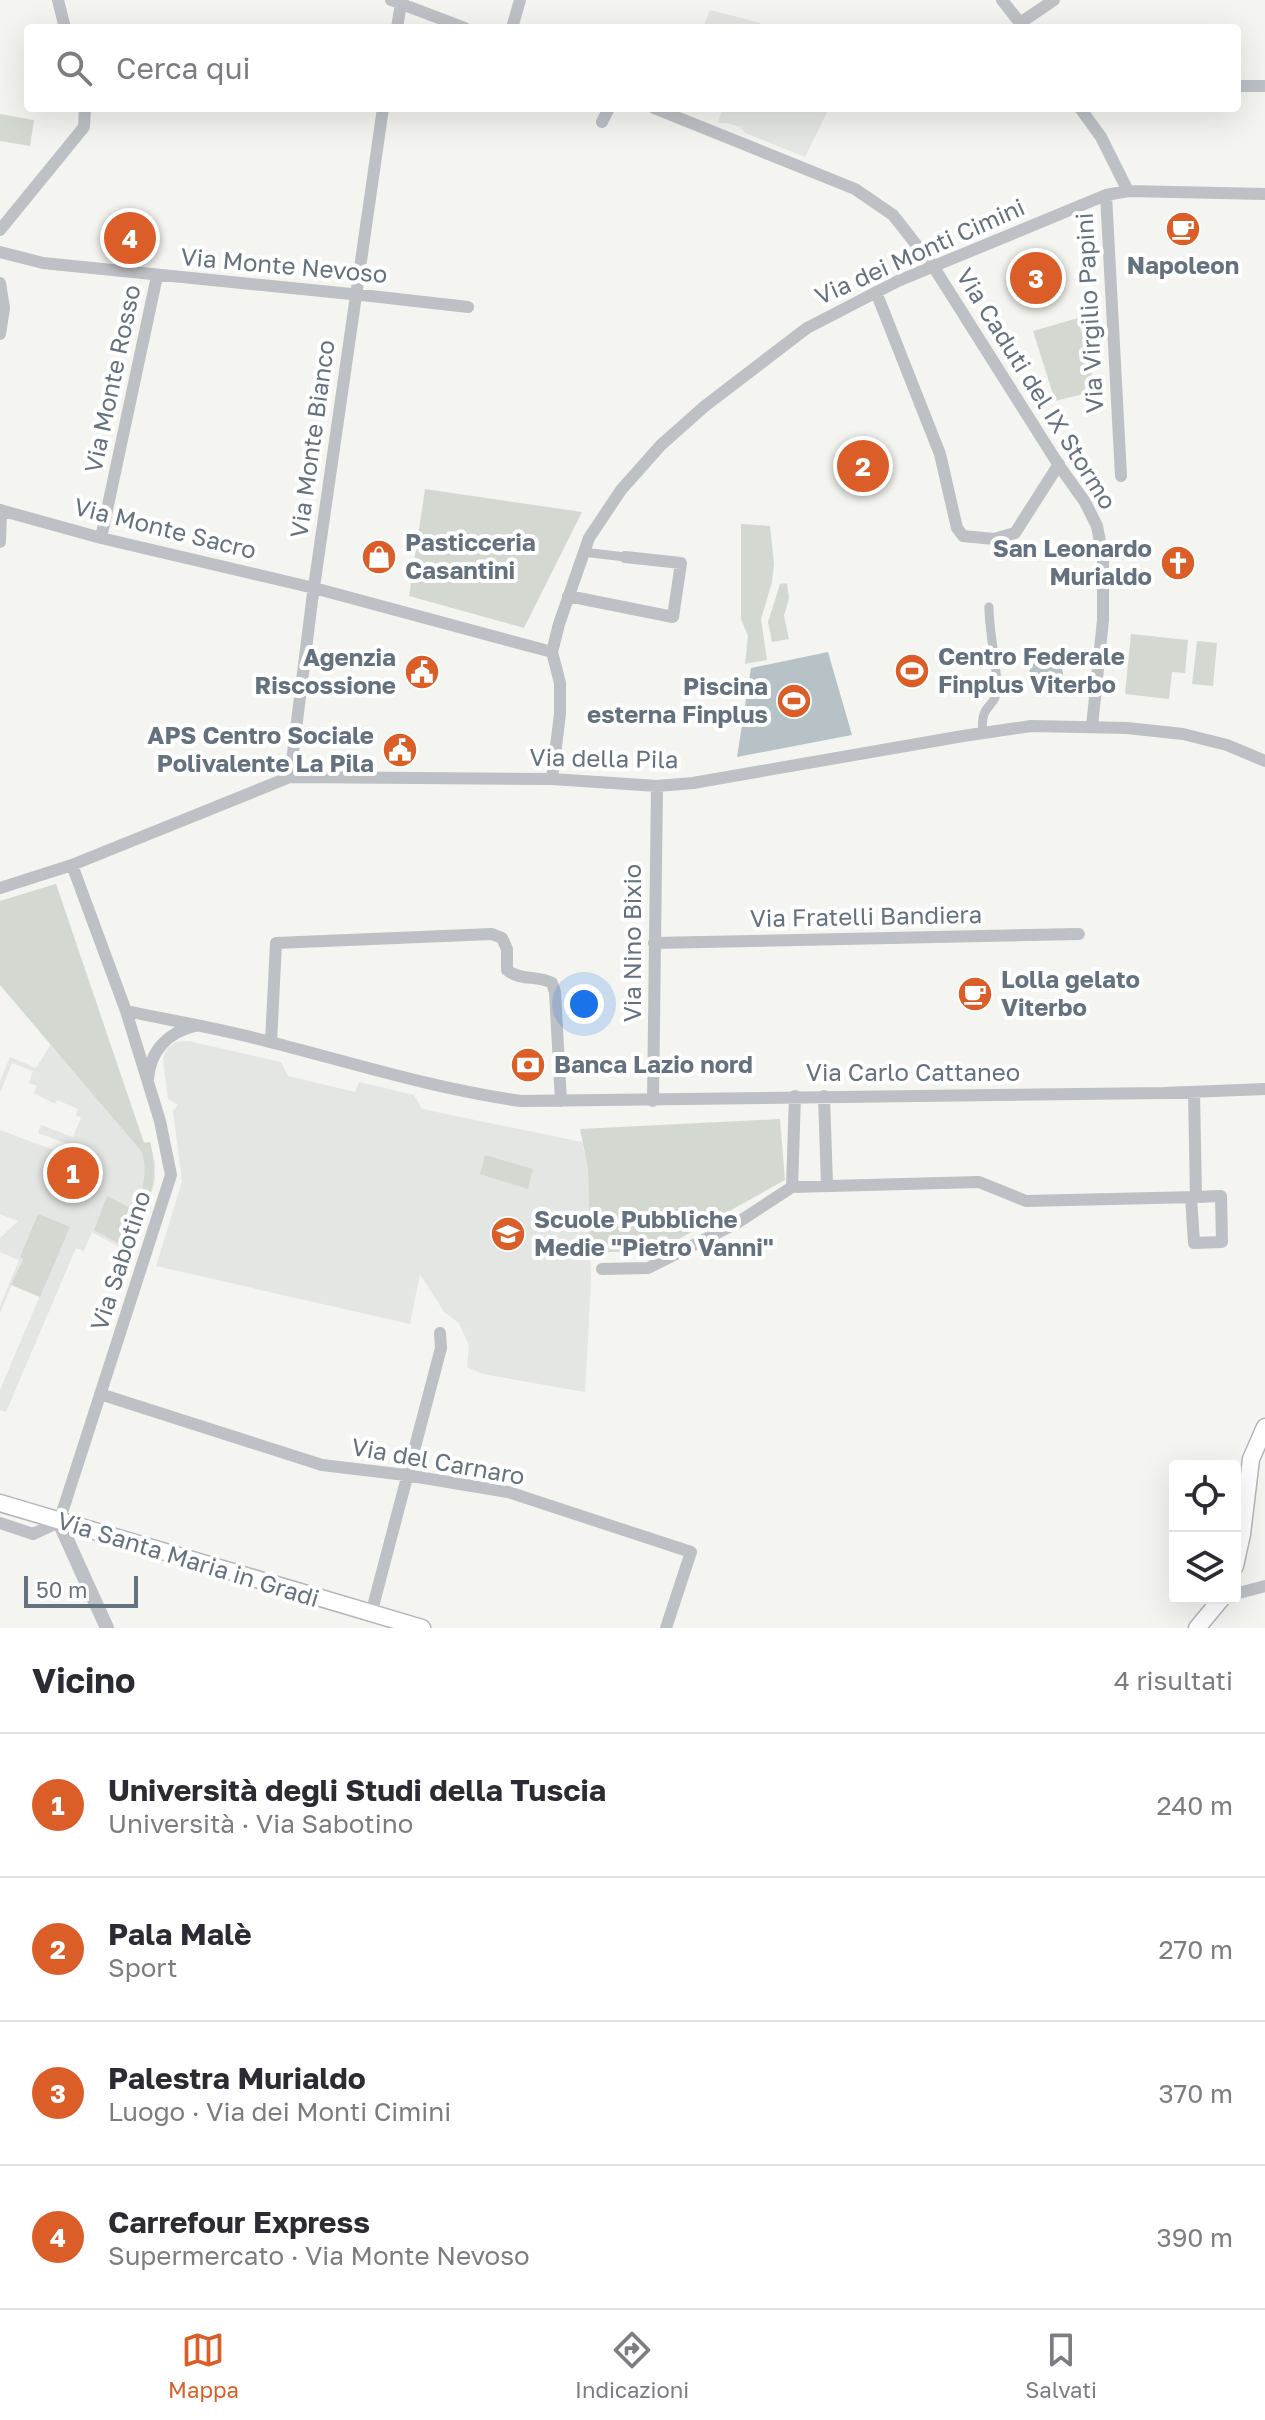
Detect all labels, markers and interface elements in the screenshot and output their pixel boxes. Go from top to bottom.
search box [24,24,1241,112]
icon: search [52,46,96,90]
text: Cerca qui [116,50,251,86]
street label: Via dei Monti Cimini [810,191,1029,310]
pin: 4 [104,208,156,268]
cafe icon: Napoleon [1164,210,1202,248]
street label: Via Virgilio Papini [1069,212,1108,414]
street label: Via Monte Nevoso [180,241,389,288]
pin: 3 [1010,248,1062,308]
place label: Napoleon [1127,250,1239,279]
street label: Via Caduti del IX Stormo [951,262,1123,514]
street label: Via Monte Rosso [77,282,146,475]
street label: Via Monte Bianco [283,338,340,540]
pin: 2 [837,436,889,496]
street label: Via Monte Sacro [71,491,259,564]
place label: Pasticceria Casantini [405,527,536,584]
place label: San Leonardo Murialdo [993,533,1152,590]
shop icon: Pasticceria Casantini [360,538,398,576]
church icon: San Leonardo Murialdo [1159,544,1197,582]
place label: Centro Federale Finplus Viterbo [938,641,1125,698]
place label: Agenzia Riscossione [255,642,396,699]
sports icon: Centro Federale Finplus Viterbo [893,652,931,690]
public building icon: Agenzia Riscossione [403,653,441,691]
place label: Piscina esterna Finplus [587,671,768,728]
sports icon: Piscina esterna Finplus [775,682,813,720]
place label: APS Centro Sociale Polivalente La Pila [147,720,374,777]
public building icon: APS Centro Sociale Polivalente La Pila [381,731,419,769]
street label: Via della Pila [529,742,679,773]
street label: Via Nino Bixio [617,864,646,1022]
street label: Via Fratelli Bandiera [750,899,982,932]
place label: Lolla gelato Viterbo [1001,964,1140,1021]
cafe icon: Lolla gelato Viterbo [956,975,994,1013]
your location [564,984,604,1024]
bank icon: Banca Lazio nord [509,1046,547,1084]
place label: Banca Lazio nord [554,1049,753,1078]
street label: Via Carlo Cattaneo [806,1057,1020,1086]
pin: 1 [47,1143,99,1203]
street label: Via Sabotino [83,1187,156,1334]
place label: Scuole Pubbliche Medie "Pietro Vanni" [534,1204,774,1261]
school or university icon: Scuole Pubbliche Medie "Pietro Vanni" [489,1215,527,1253]
street label: Via del Carnaro [349,1431,527,1490]
map controls [1169,1460,1241,1604]
button: locate [1169,1460,1241,1532]
street label: Via Santa Maria in Gradi [54,1505,323,1612]
button: layers [1169,1532,1241,1604]
scale bar [24,1572,138,1608]
text: 50 m [36,1576,87,1603]
text: Vicino [32,1660,135,1700]
text: 4 risultati [1114,1665,1233,1696]
text: Università degli Studi della Tuscia [108,1772,606,1808]
text: 1 [51,1790,65,1821]
text: 240 m [1156,1790,1233,1821]
text: Università · Via Sabotino [108,1808,413,1839]
text: Pala Malè [108,1916,252,1952]
text: 2 [50,1934,66,1965]
text: 270 m [1159,1934,1233,1965]
text: Sport [108,1952,177,1983]
text: Palestra Murialdo [108,2060,366,2096]
text: 3 [50,2078,66,2109]
text: 370 m [1158,2078,1233,2109]
text: Luogo · Via dei Monti Cimini [108,2096,451,2127]
text: Carrefour Express [108,2204,370,2240]
text: 4 [50,2222,66,2253]
text: 390 m [1156,2222,1233,2253]
text: Supermercato · Via Monte Nevoso [108,2240,530,2271]
tab: Mappa [168,2328,239,2403]
tab: Indicazioni [575,2328,689,2403]
tab: Salvati [1025,2328,1097,2403]

